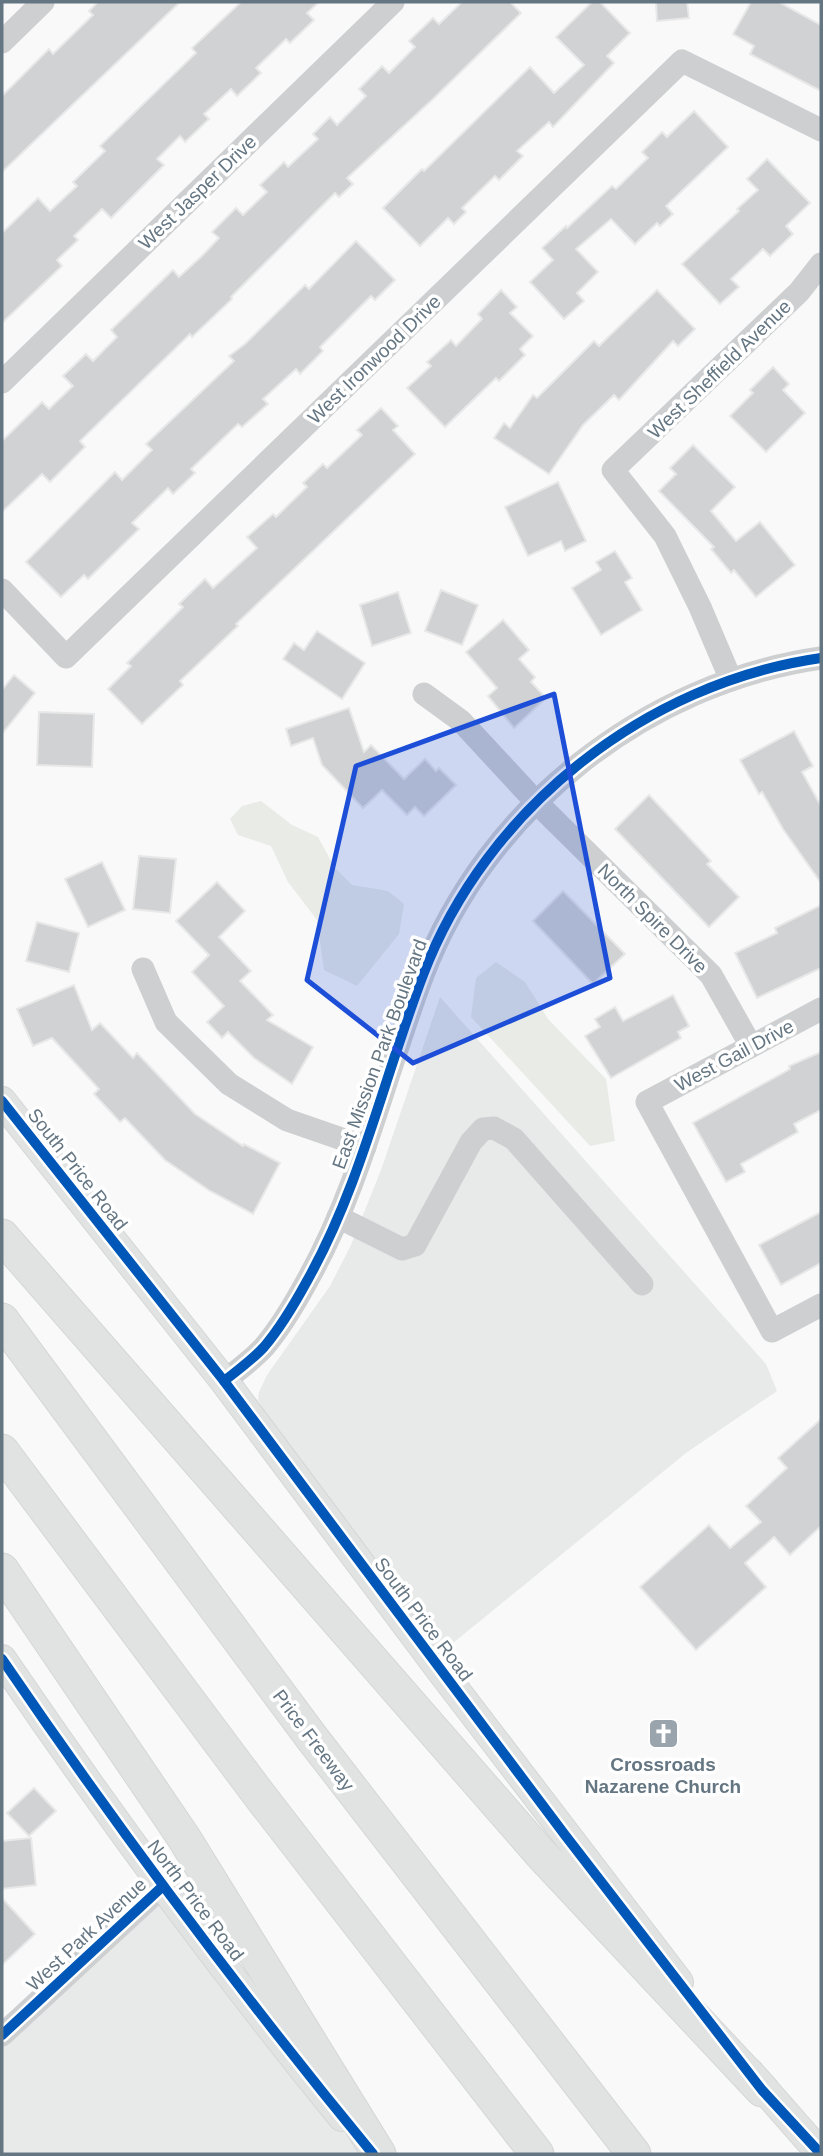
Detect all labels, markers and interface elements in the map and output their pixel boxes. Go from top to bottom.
street label: West Jasper Drive [134,131,260,254]
street label: West Ironwood Drive [304,291,445,428]
street label: West Sheffield Avenue [644,296,795,443]
street label: North Spire Drive [594,859,712,977]
street label: East Mission Park Boulevard [328,936,431,1172]
street label: West Gail Drive [671,1015,797,1096]
street label: South Price Road [23,1104,132,1234]
street label: South Price Road [370,1554,477,1685]
street label: Price Freeway [269,1685,359,1796]
church icon: Crossroads Nazarene Church [646,1716,680,1750]
place label: Crossroads Nazarene Church [585,1754,741,1797]
street label: North Price Road [143,1836,248,1965]
street label: West Park Avenue [22,1874,150,1995]

